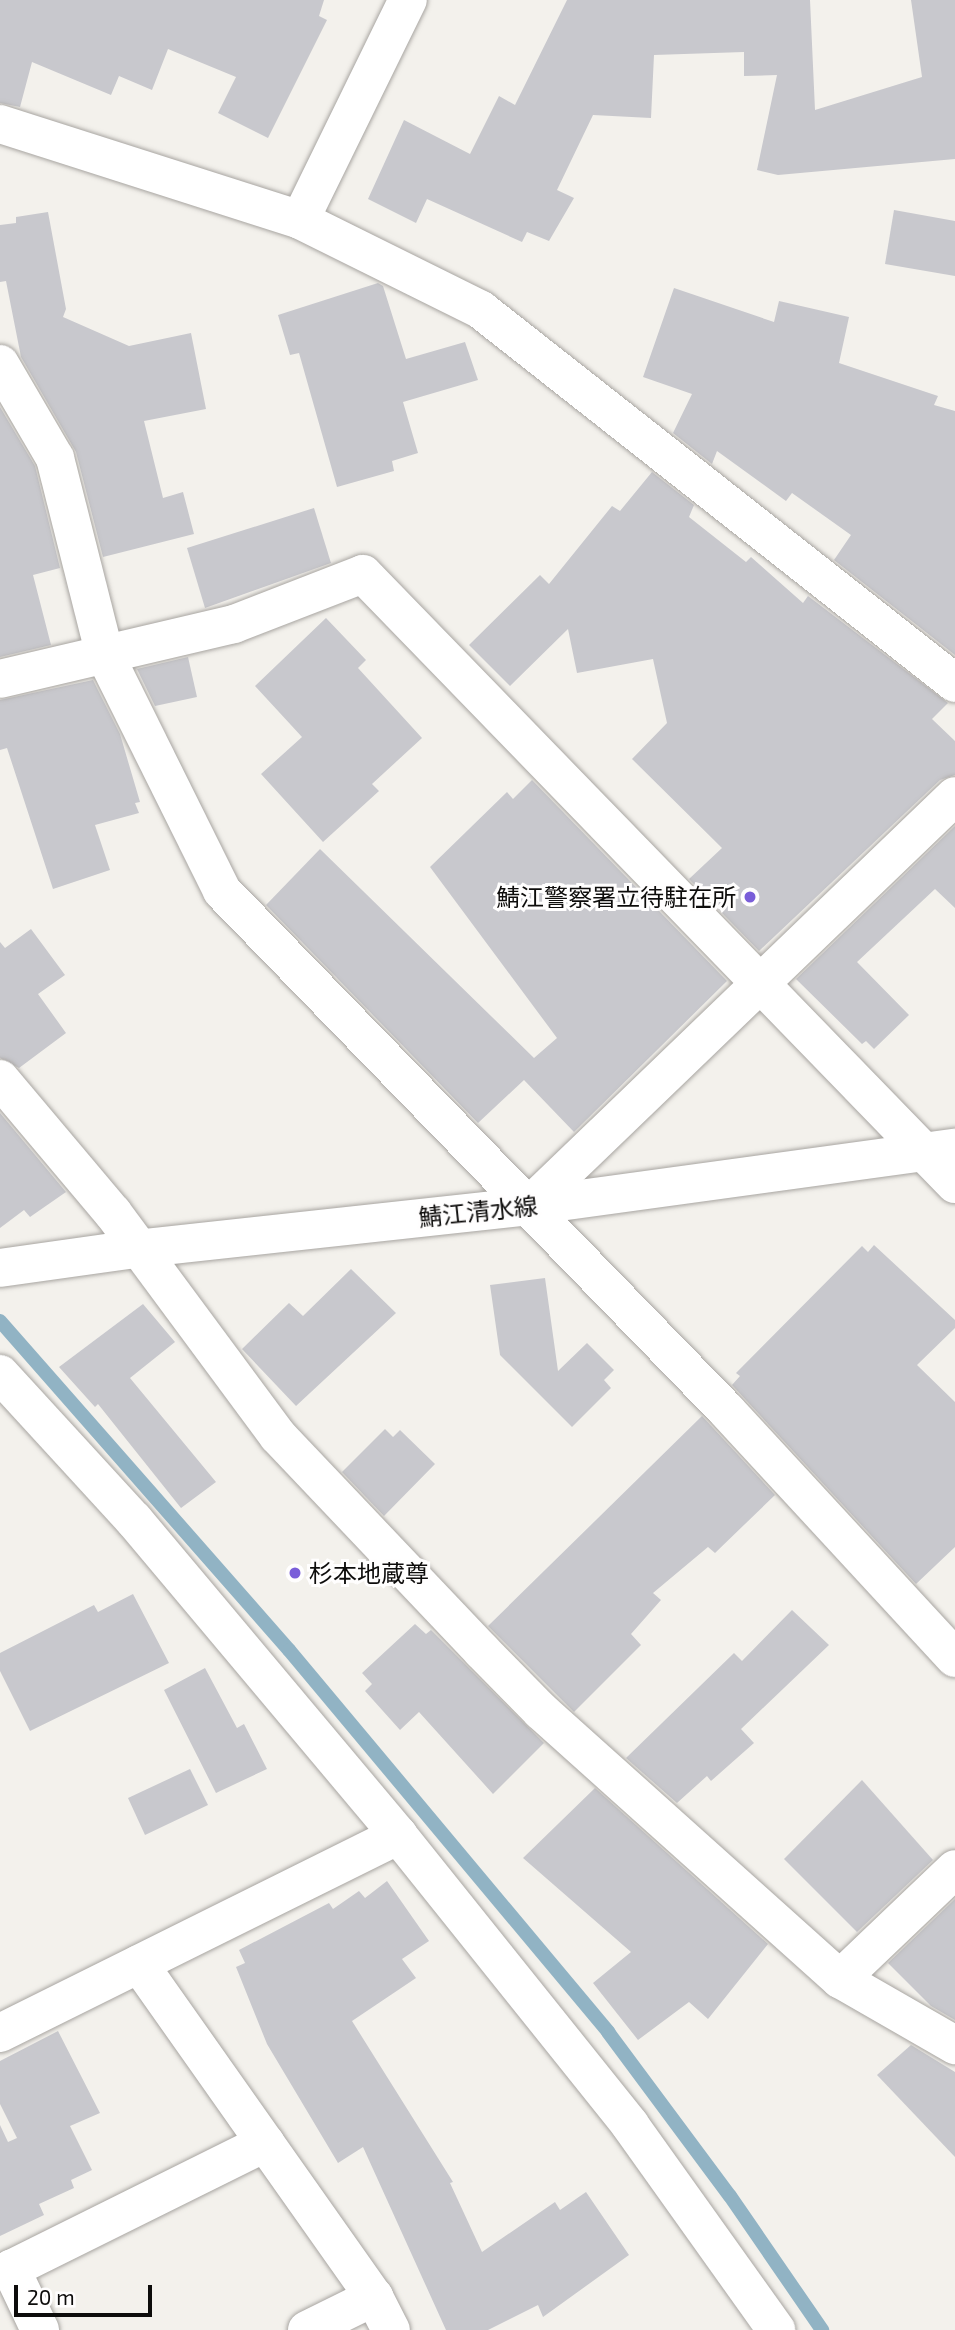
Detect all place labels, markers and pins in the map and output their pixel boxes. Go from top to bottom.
place label: 鯖江警察署立待駐在所 [496,883,736,911]
marker: 鯖江警察署立待駐在所 [742,889,758,905]
place label: 杉本地蔵尊 [309,1559,429,1587]
marker: 杉本地蔵尊 [287,1565,303,1581]

